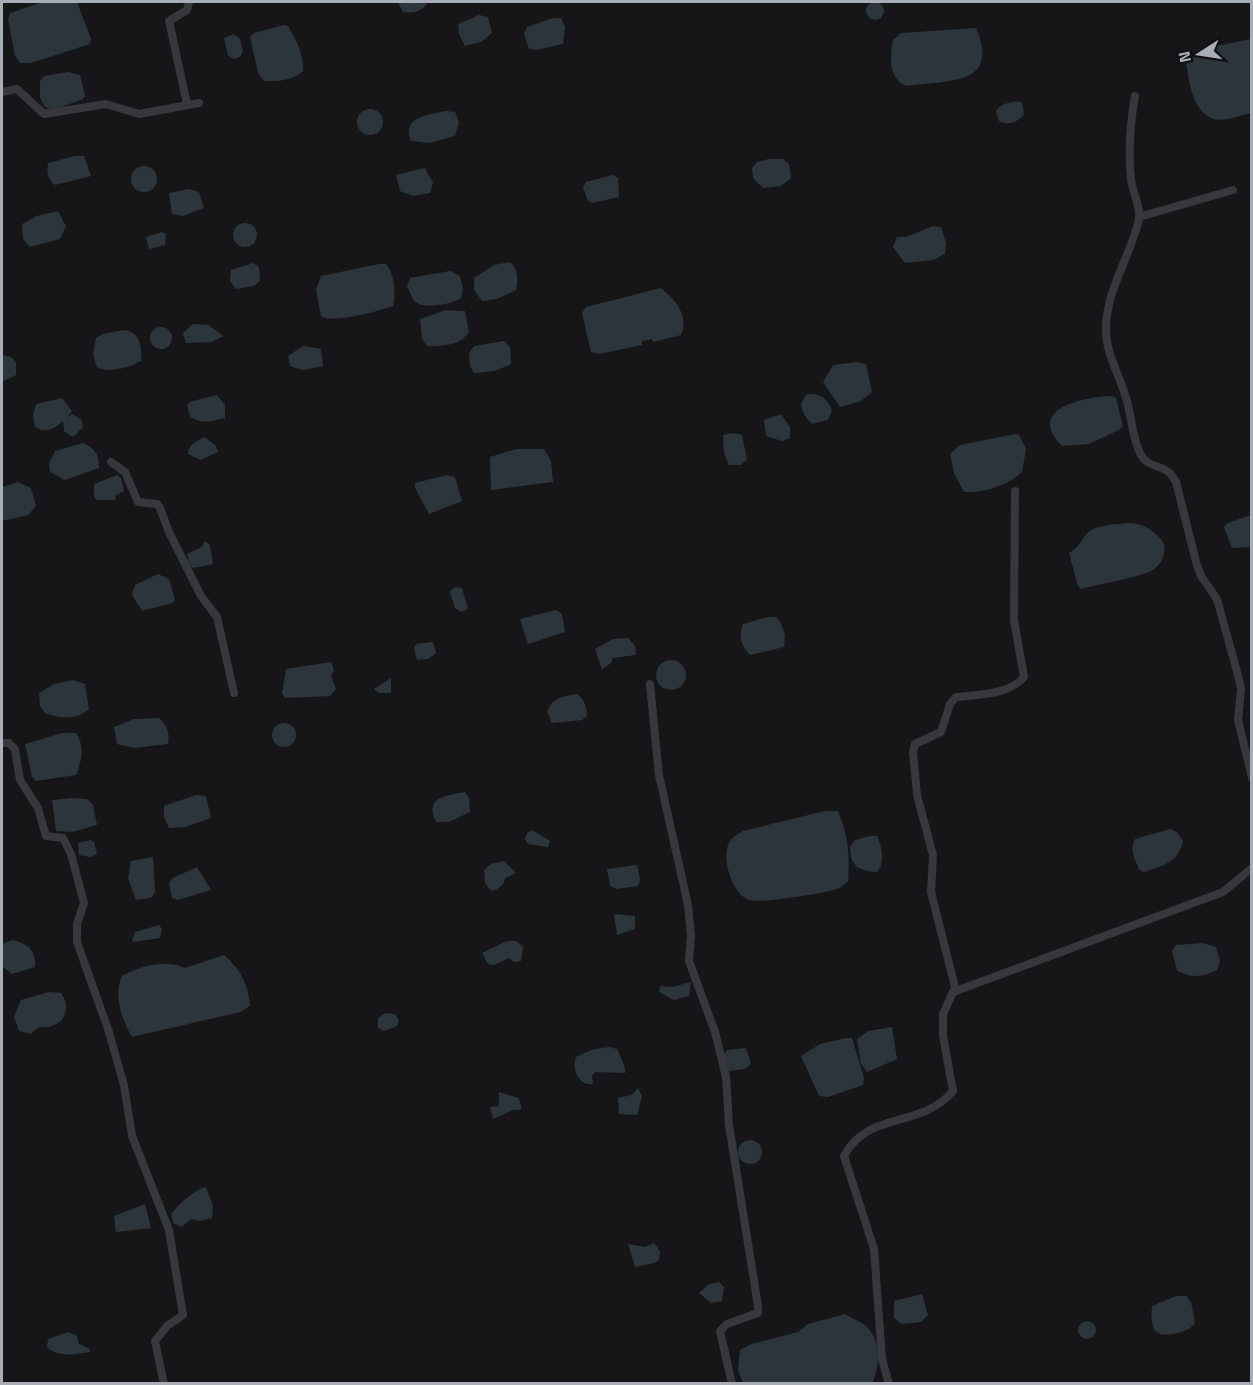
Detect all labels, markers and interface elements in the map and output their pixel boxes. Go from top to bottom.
north arrow [1169,24,1229,84]
text: N [1171,49,1197,65]

